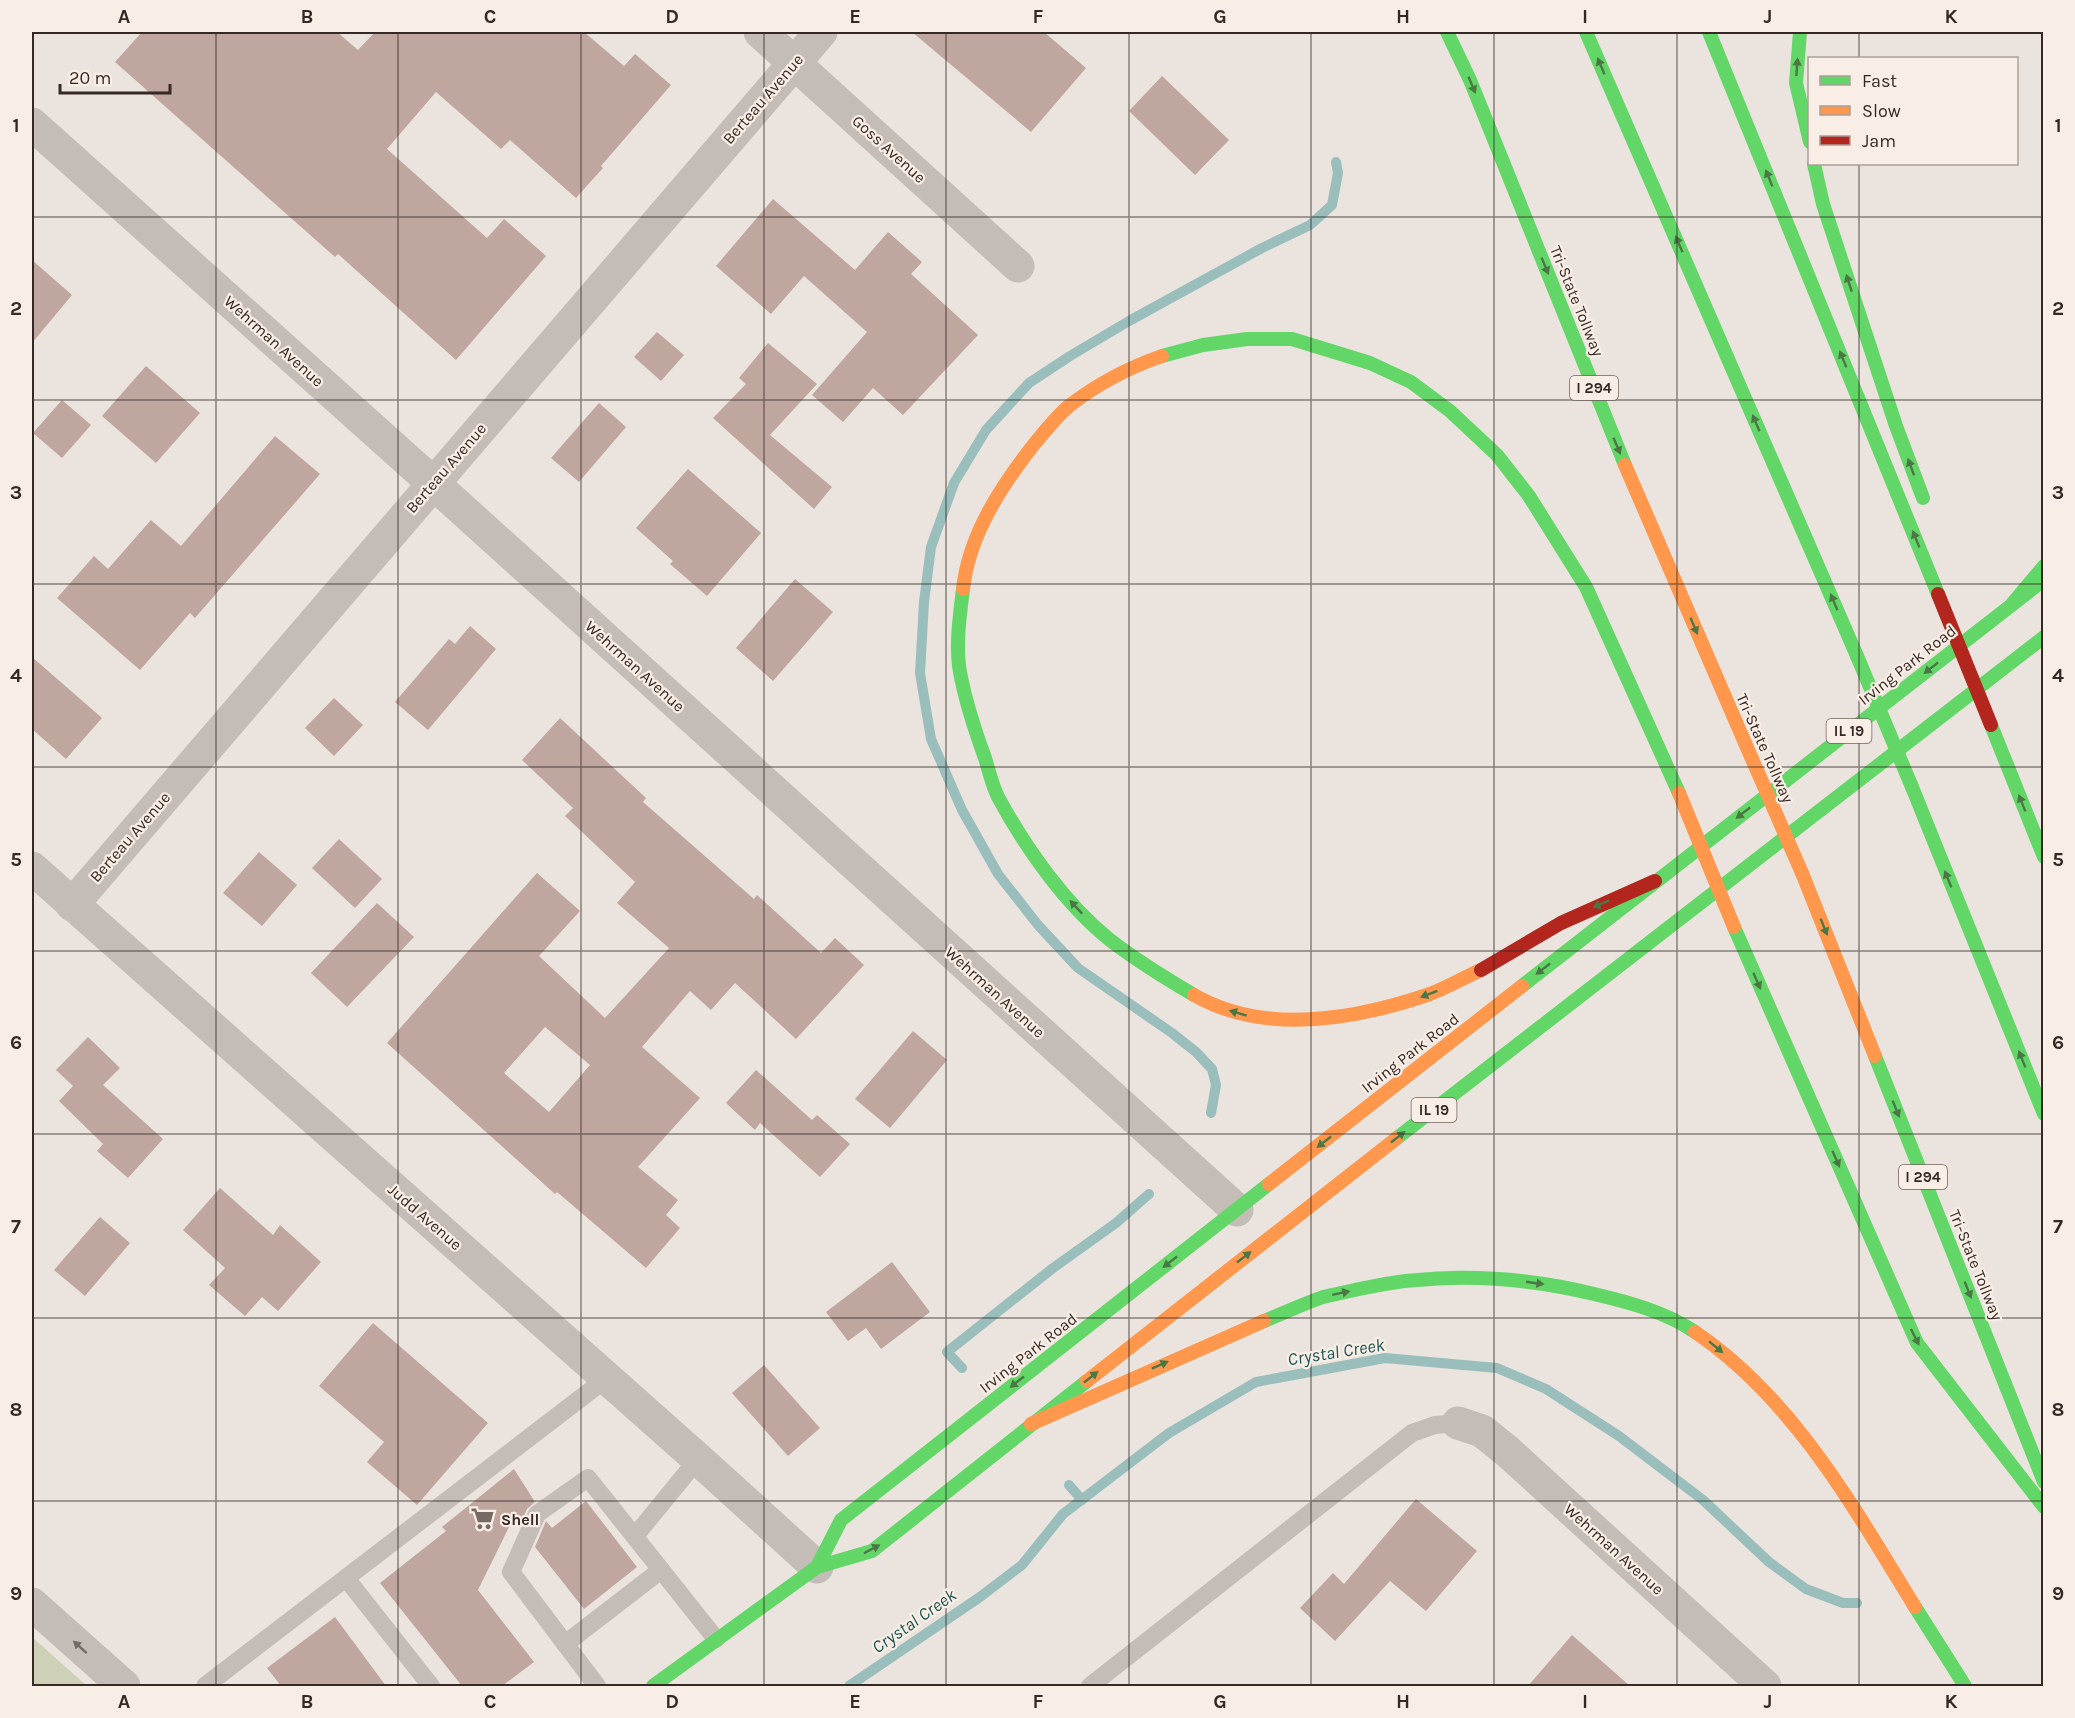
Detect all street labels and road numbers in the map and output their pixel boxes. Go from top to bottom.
street label: Berteau Avenue [719,50,807,148]
street label: Goss Avenue [848,111,930,187]
street label: Tri-State Tollway [1546,243,1608,360]
street label: Wehrman Avenue [220,291,328,391]
road number: I 294 [1570,376,1618,400]
street label: Berteau Avenue [402,419,490,517]
street label: Wehrman Avenue [581,616,689,716]
street label: Irving Park Road [1854,621,1960,709]
street label: Tri-State Tollway [1732,690,1798,806]
road number: IL 19 [1826,719,1872,743]
street label: Berteau Avenue [86,788,174,886]
street label: Wehrman Avenue [941,942,1049,1042]
street label: Irving Park Road [1357,1009,1463,1097]
road number: IL 19 [1412,1098,1456,1122]
road number: I 294 [1899,1165,1947,1189]
street label: Judd Avenue [384,1180,466,1254]
street label: Tri-State Tollway [1945,1207,2007,1324]
street label: Irving Park Road [975,1309,1081,1397]
street label: Wehrman Avenue [1560,1499,1668,1599]

